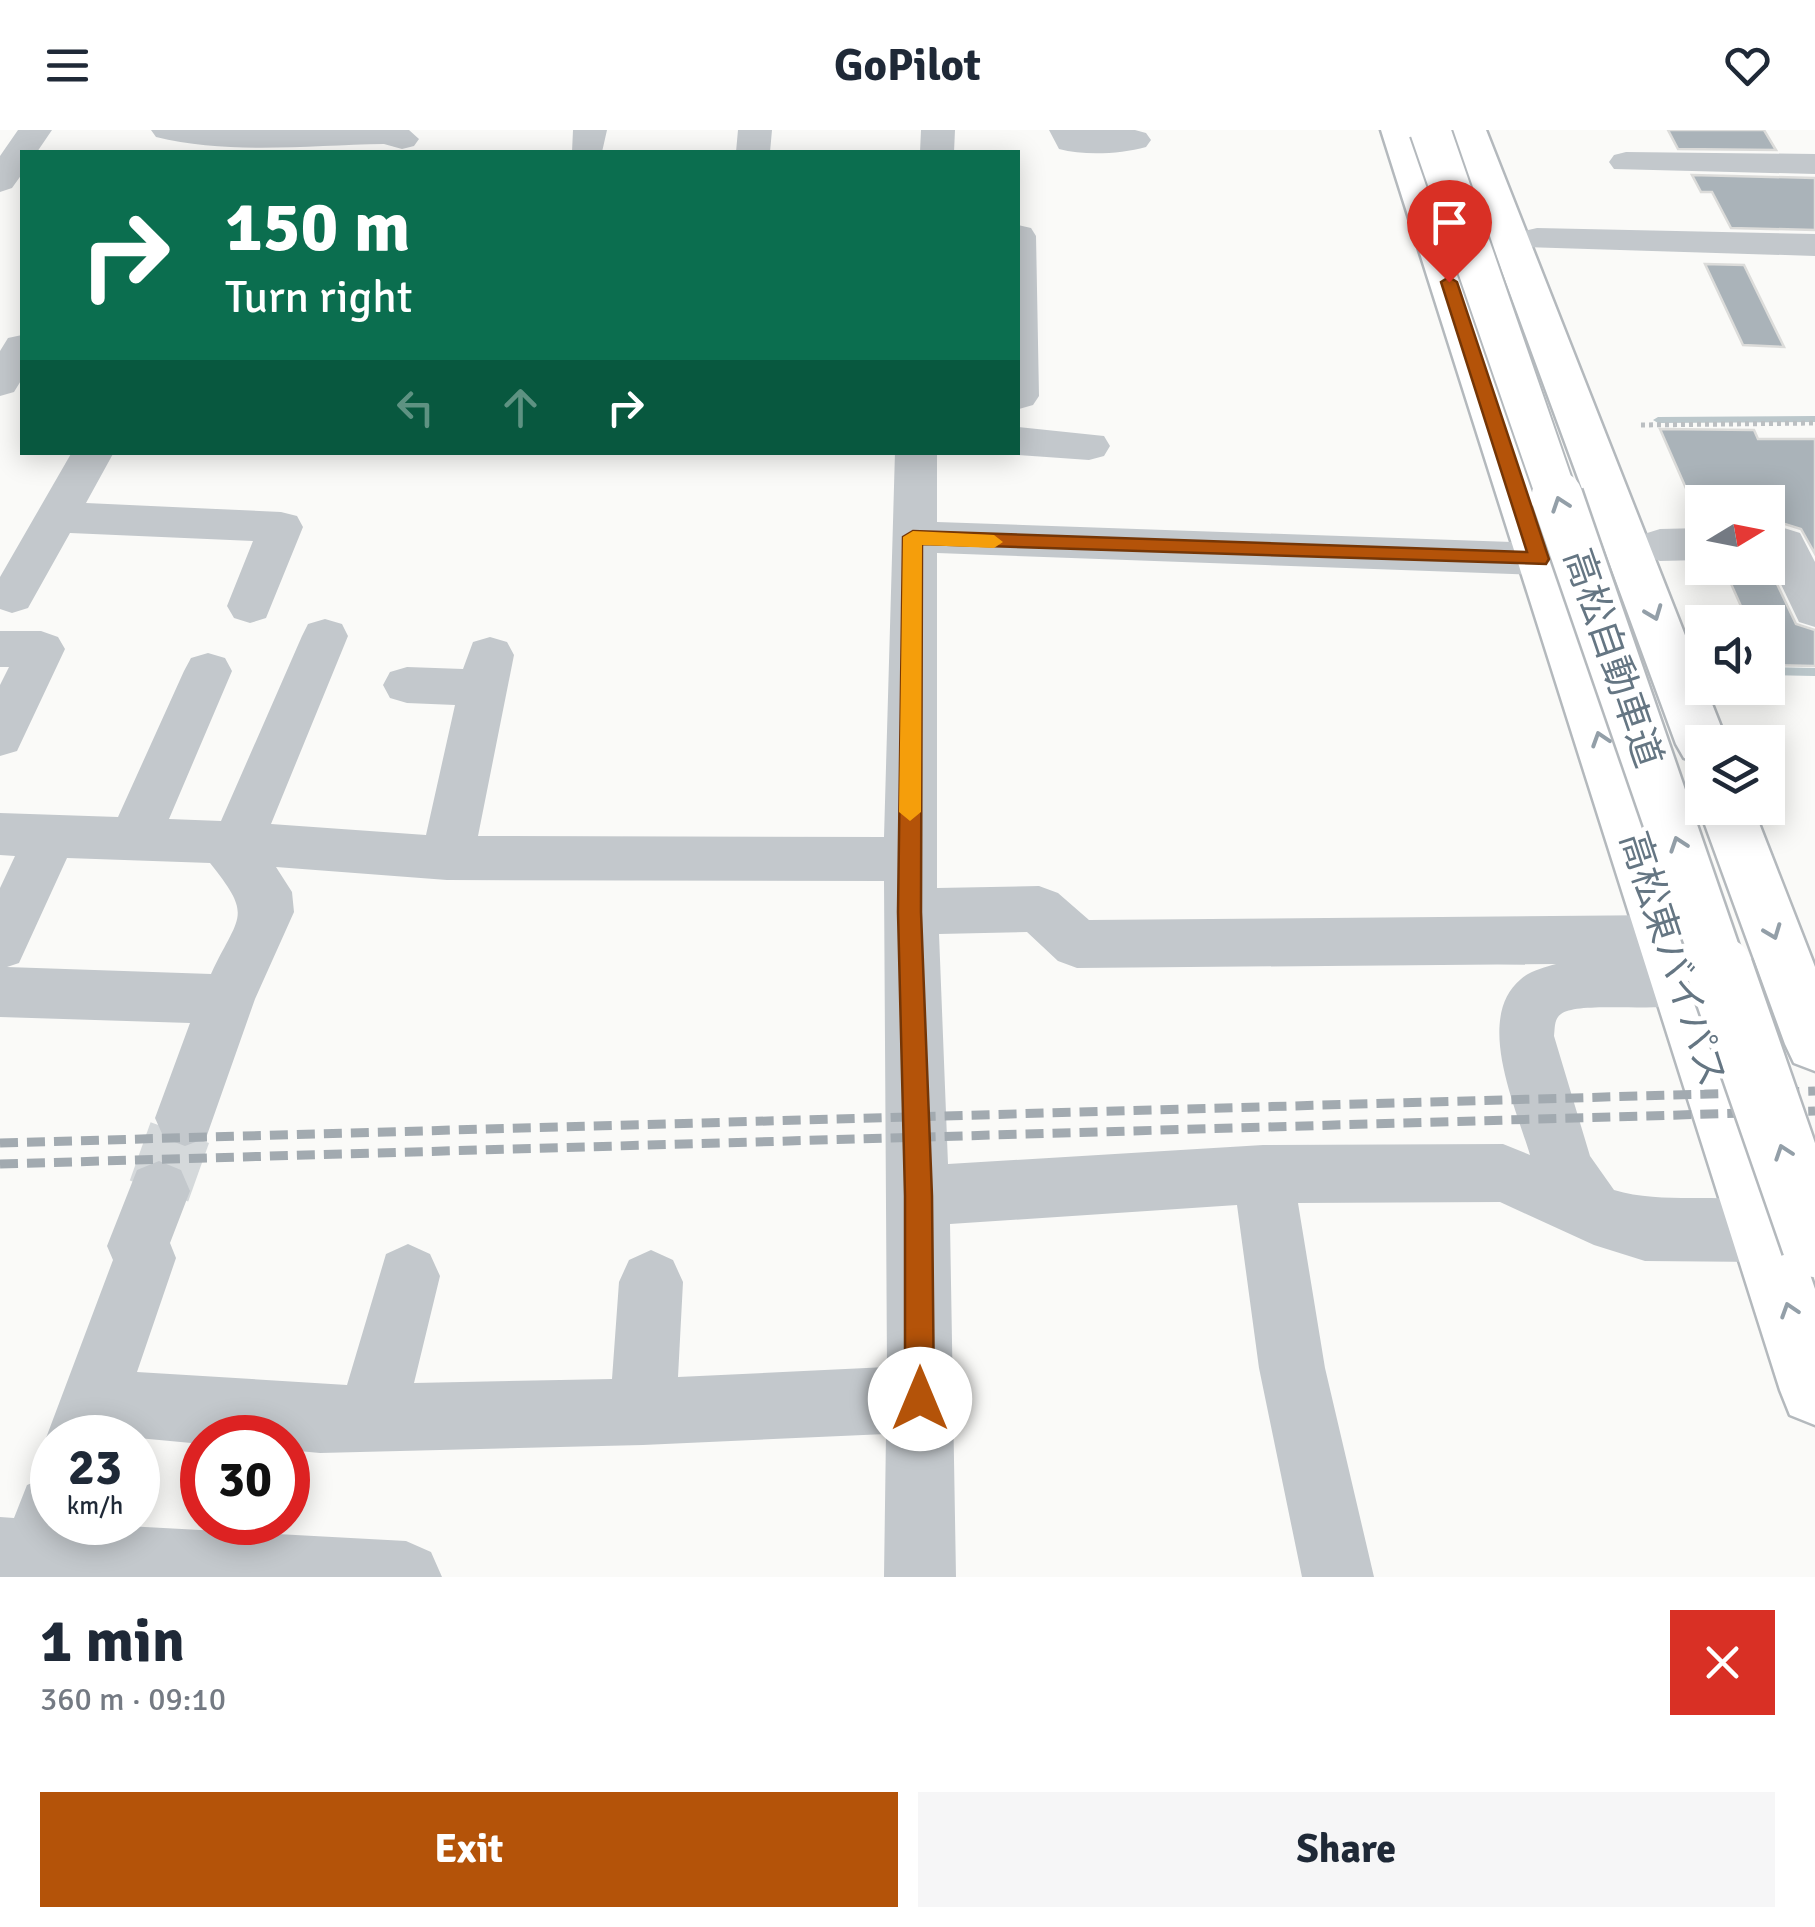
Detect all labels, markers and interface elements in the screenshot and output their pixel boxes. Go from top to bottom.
icon: menu [40,38,95,93]
text: GoPilot [834,38,981,93]
icon: heart [1720,38,1775,93]
pin [1407,180,1492,283]
text: 150 m [225,184,410,270]
icon: right [60,190,190,320]
icon: arrive [1422,195,1477,250]
text: Turn right [225,270,413,325]
icon: left [388,380,443,435]
icon: ahead [493,380,548,435]
icon: right [598,380,653,435]
north arrow [1685,485,1785,585]
map controls [1685,485,1785,825]
one-way arrow [1552,496,1572,513]
street label: 高松自動車道 [1554,543,1672,773]
one-way arrow [1642,603,1662,621]
button: sound [1685,605,1785,705]
button: layers [1685,725,1785,825]
one-way arrow [1592,732,1612,749]
street label: 高松東バイパス [1610,826,1736,1092]
one-way arrow [1669,837,1689,854]
one-way arrow [1761,922,1782,939]
one-way arrow [1775,1144,1795,1161]
one-way arrow [1780,1303,1800,1320]
position arrow [868,1347,972,1451]
speed limit sign: 30 [180,1415,310,1545]
text: 23 [68,1437,122,1499]
text: km/h [67,1490,123,1521]
text: 1 min [40,1605,185,1679]
button: close [1670,1610,1775,1715]
text: 360 m · 09:10 [40,1680,226,1719]
button: Exit [40,1792,898,1907]
button: Share [918,1792,1775,1907]

